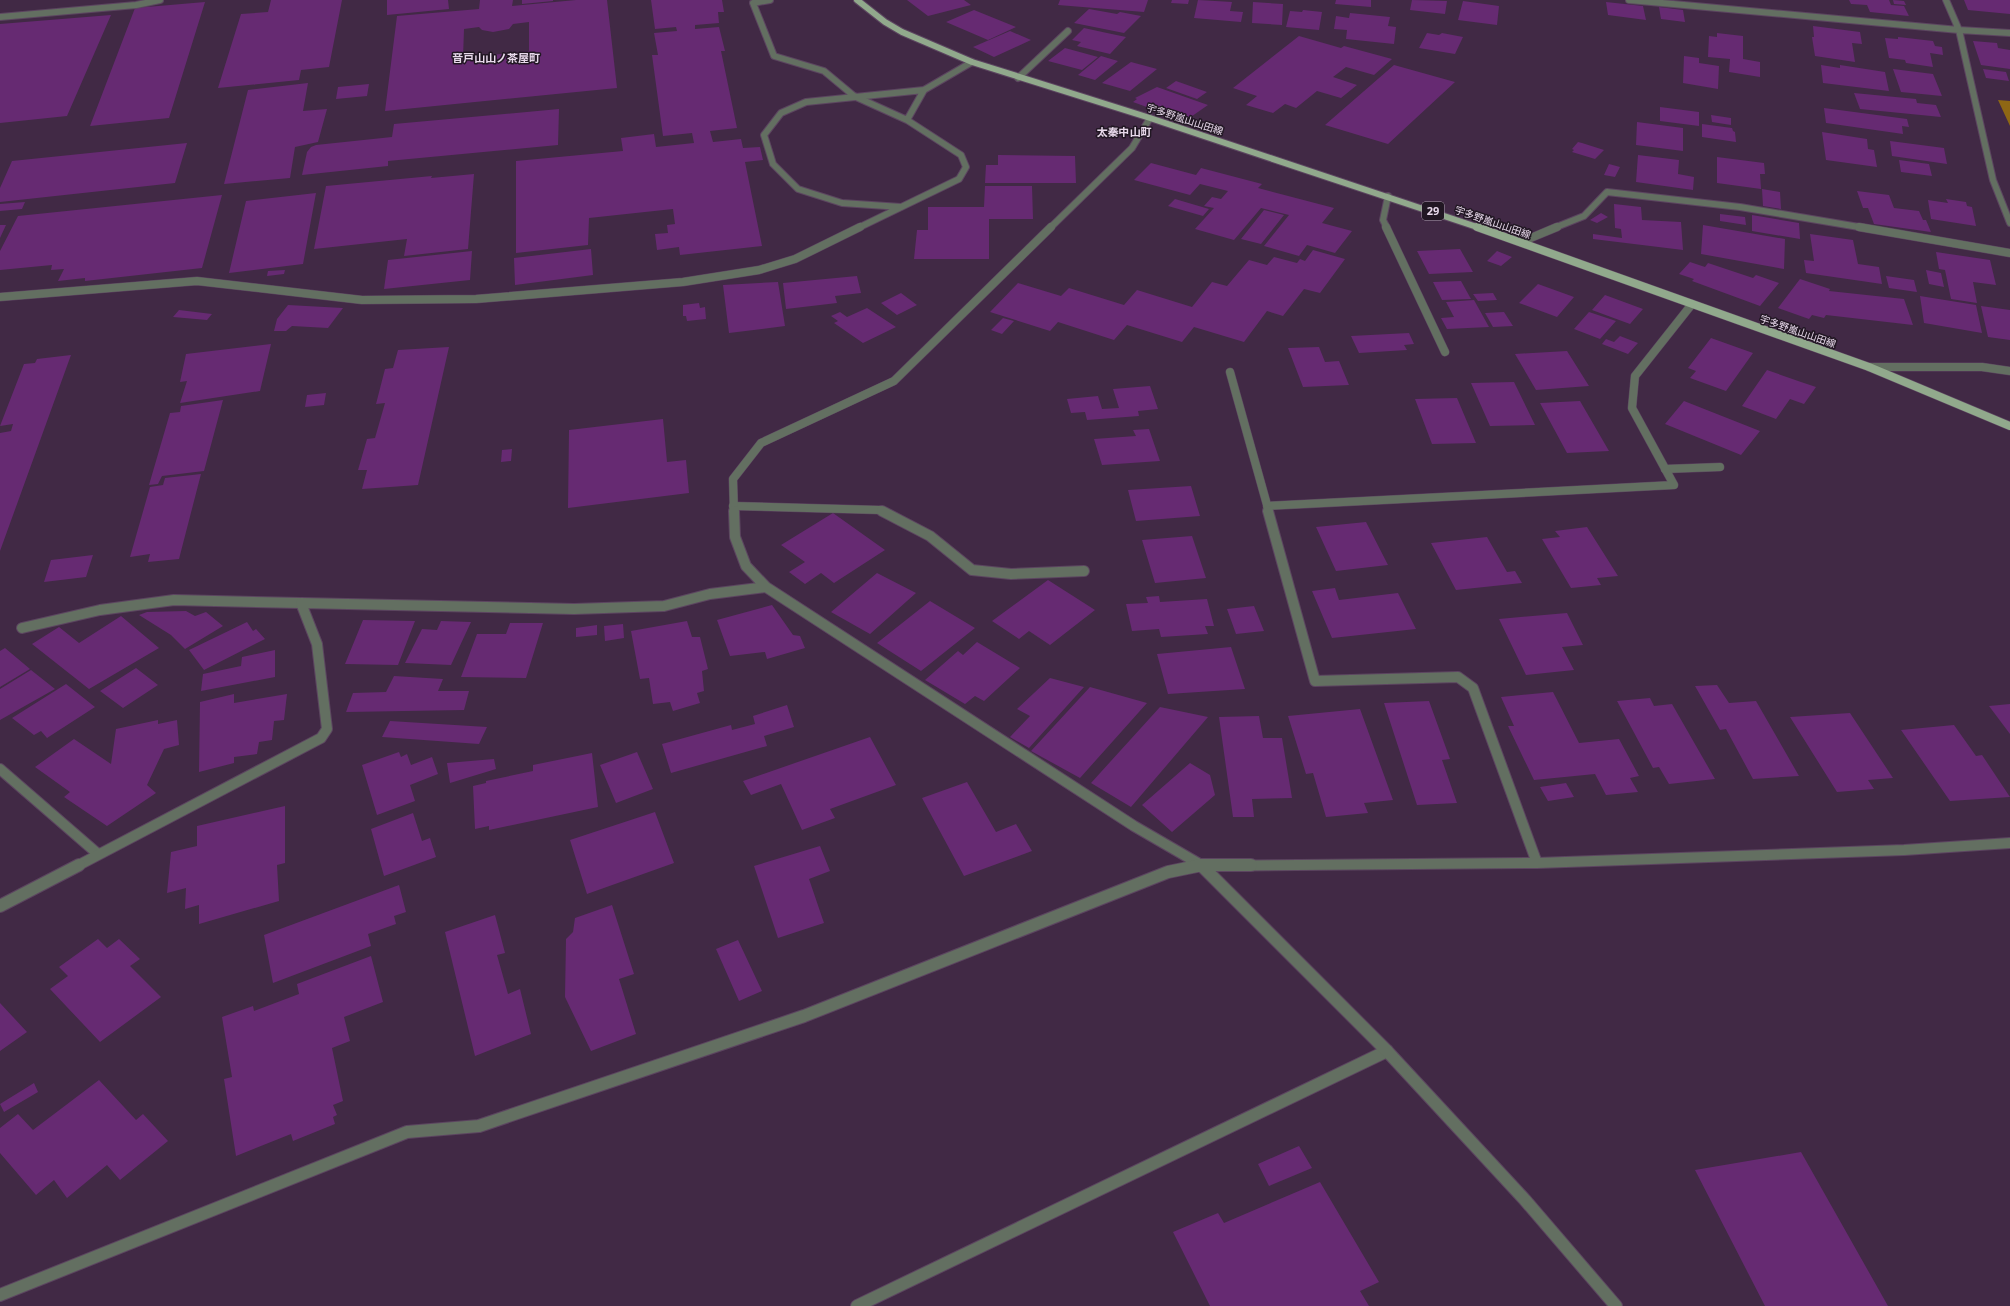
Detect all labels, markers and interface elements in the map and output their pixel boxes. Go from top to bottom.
district label: 音戸山山ノ茶屋町 [452,50,540,65]
street label: 宇多野嵐山山田線 [1145,100,1225,138]
district label: 太秦中山町 [1097,124,1152,139]
road number: 29 [1422,202,1444,220]
street label: 宇多野嵐山山田線 [1453,202,1533,242]
street label: 宇多野嵐山山田線 [1758,311,1838,351]

